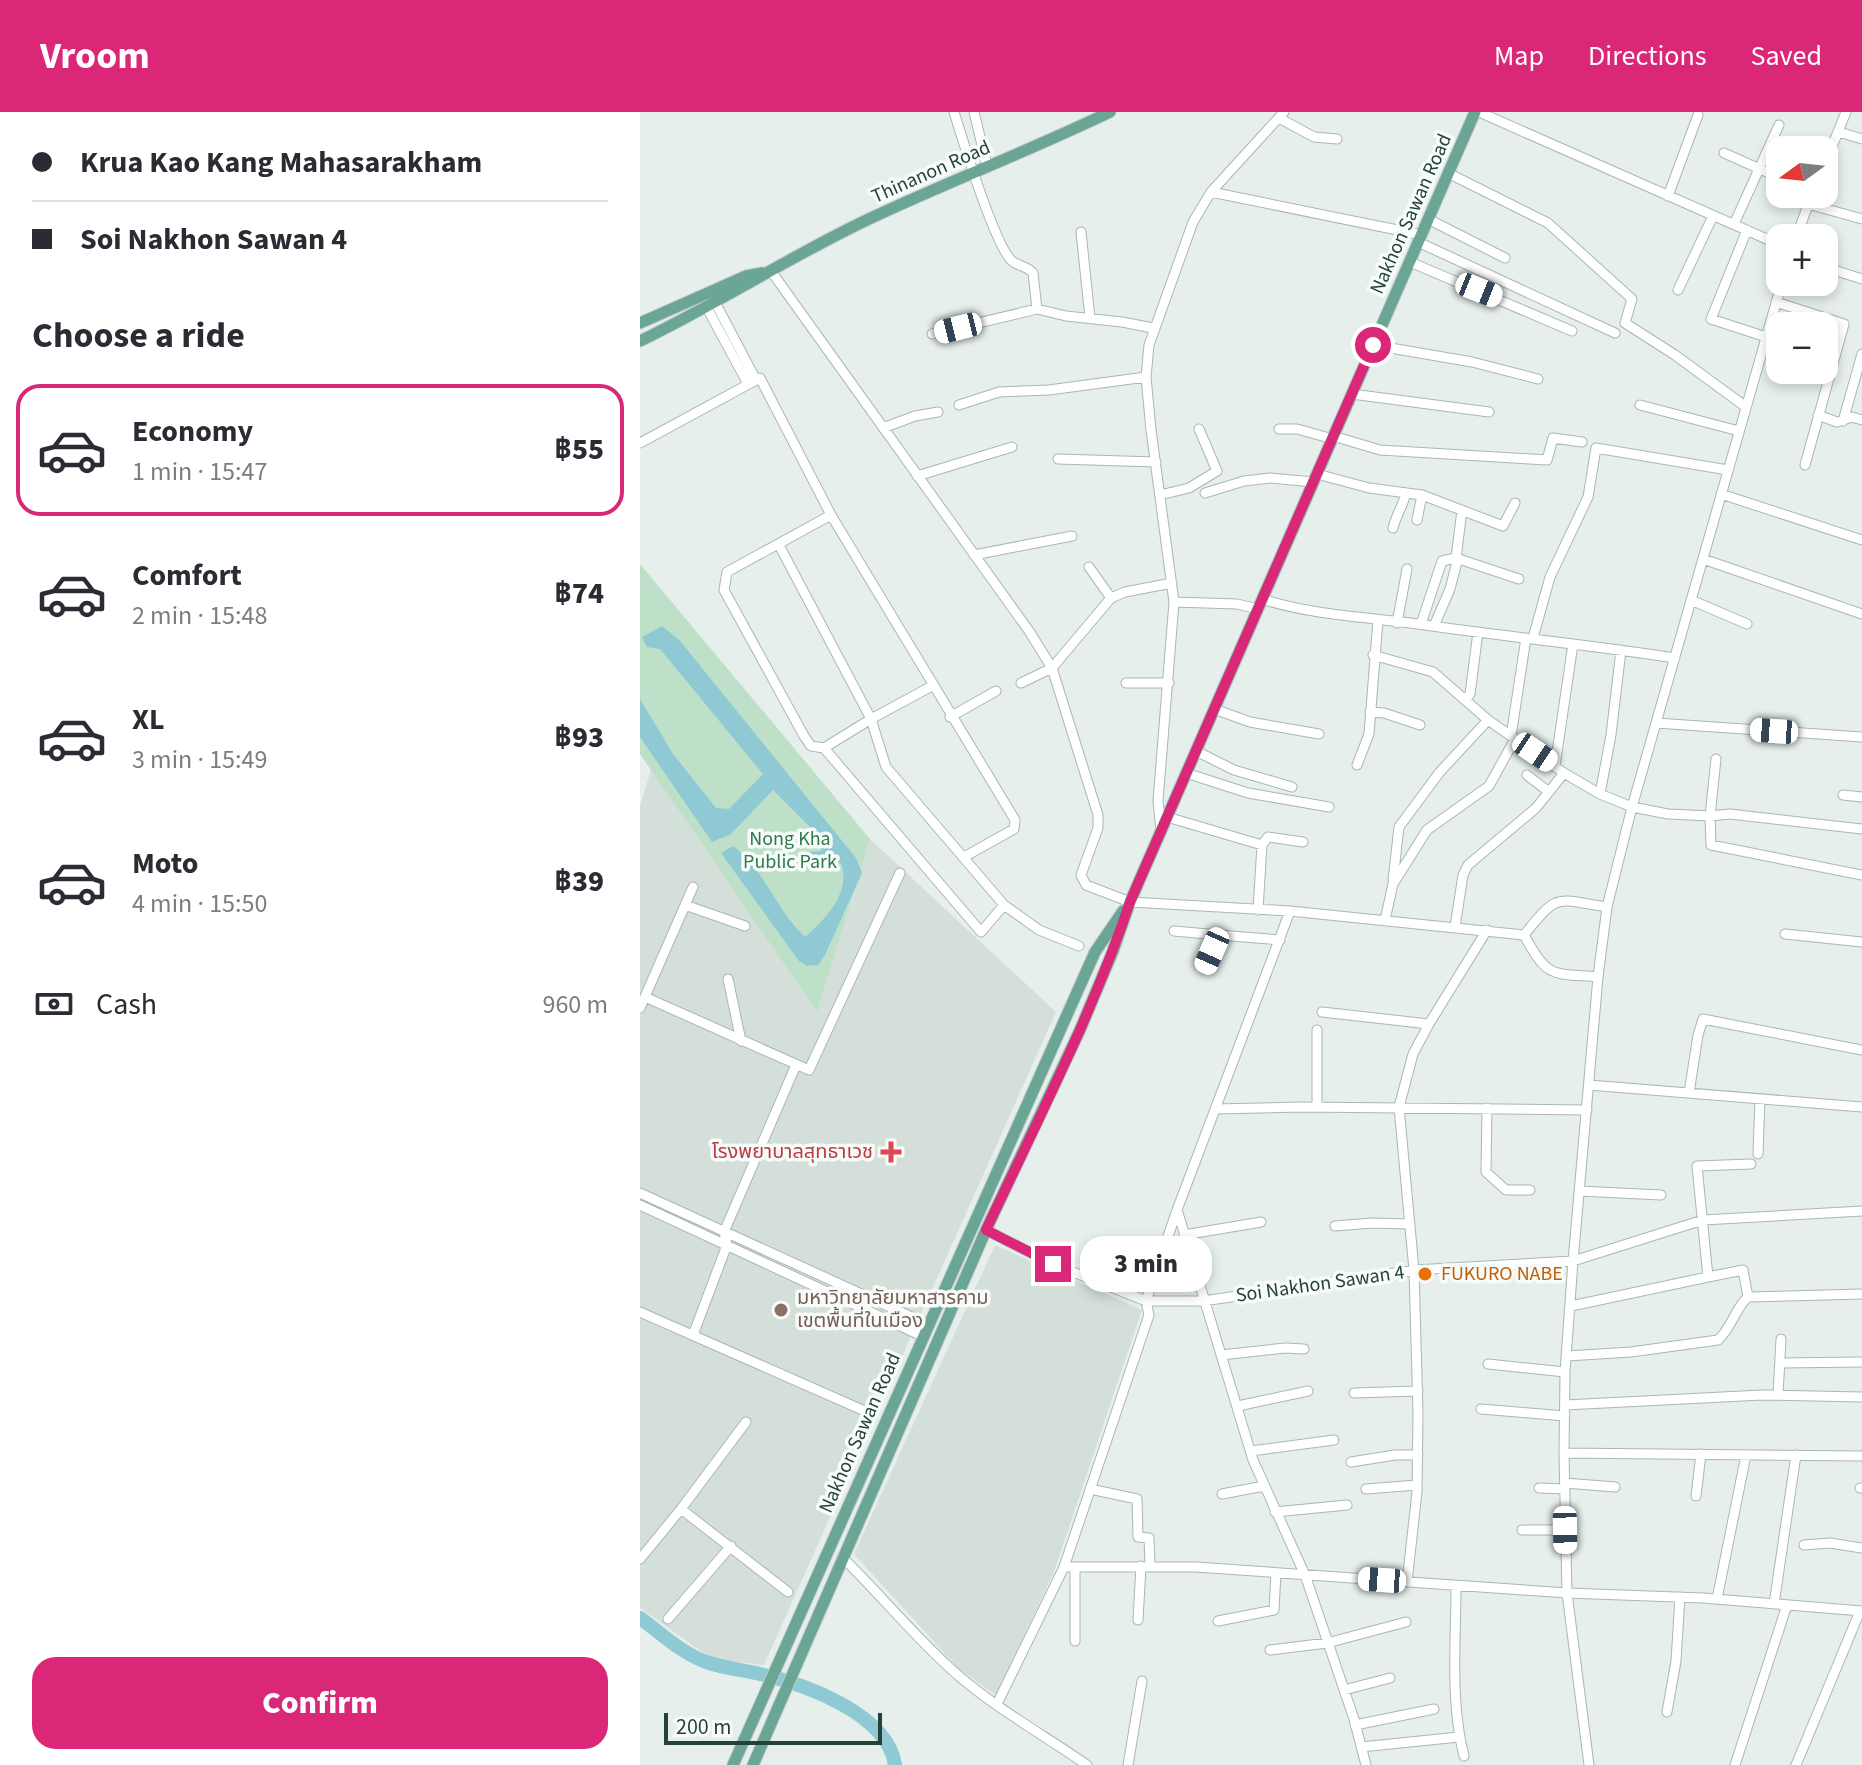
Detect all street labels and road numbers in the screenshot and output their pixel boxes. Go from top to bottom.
street label: Nakhon Sawan Road [1363,130,1459,298]
street label: Thinanon Road [867,133,995,211]
street label: Soi Nakhon Sawan 4 [1234,1258,1406,1310]
street label: Nakhon Sawan Road [812,1349,908,1517]

